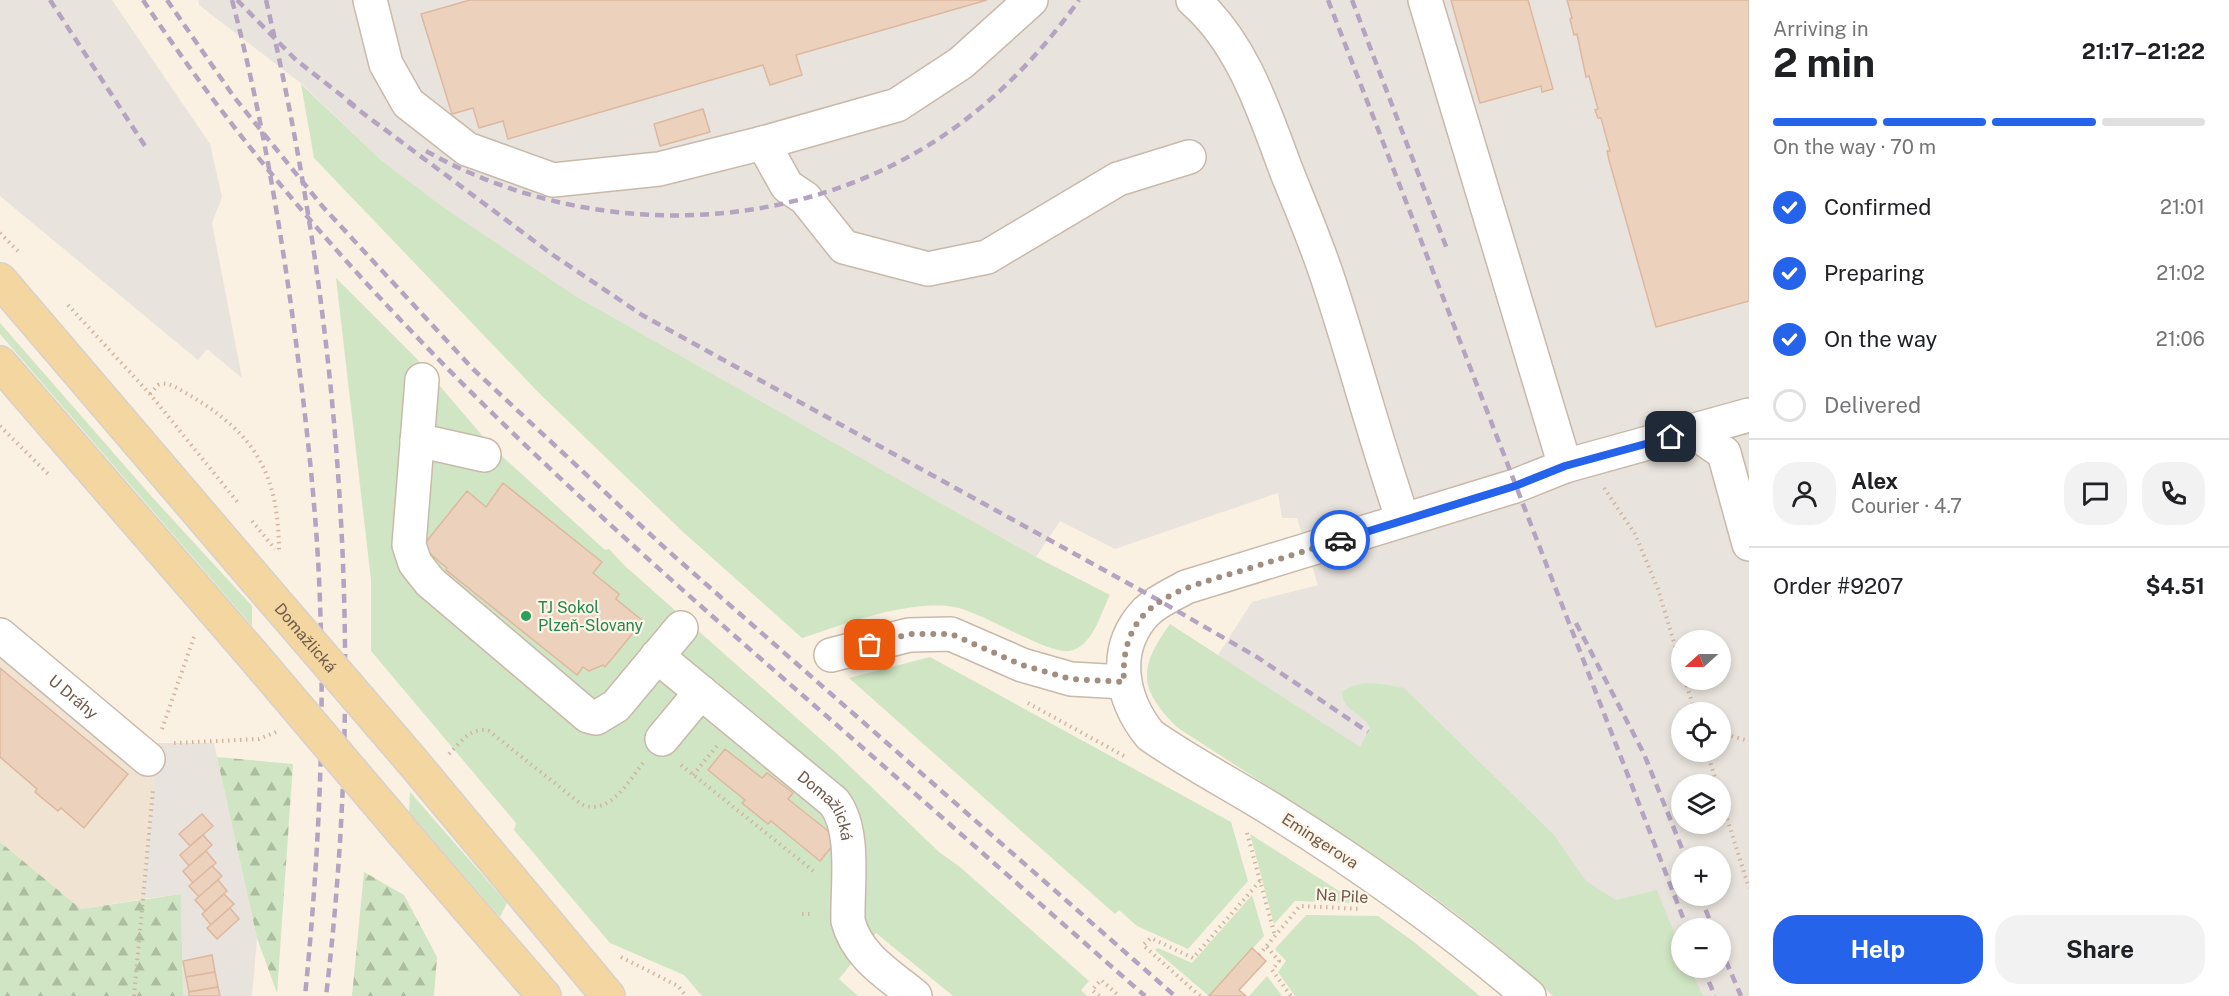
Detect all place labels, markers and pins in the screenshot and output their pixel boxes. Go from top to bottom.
pin [1645,411,1696,462]
place label: TJ Sokol Plzeň-Slovany [538,598,644,635]
marker: TJ Sokol Plzeň-Slovany [519,609,533,623]
pin [844,619,895,670]

